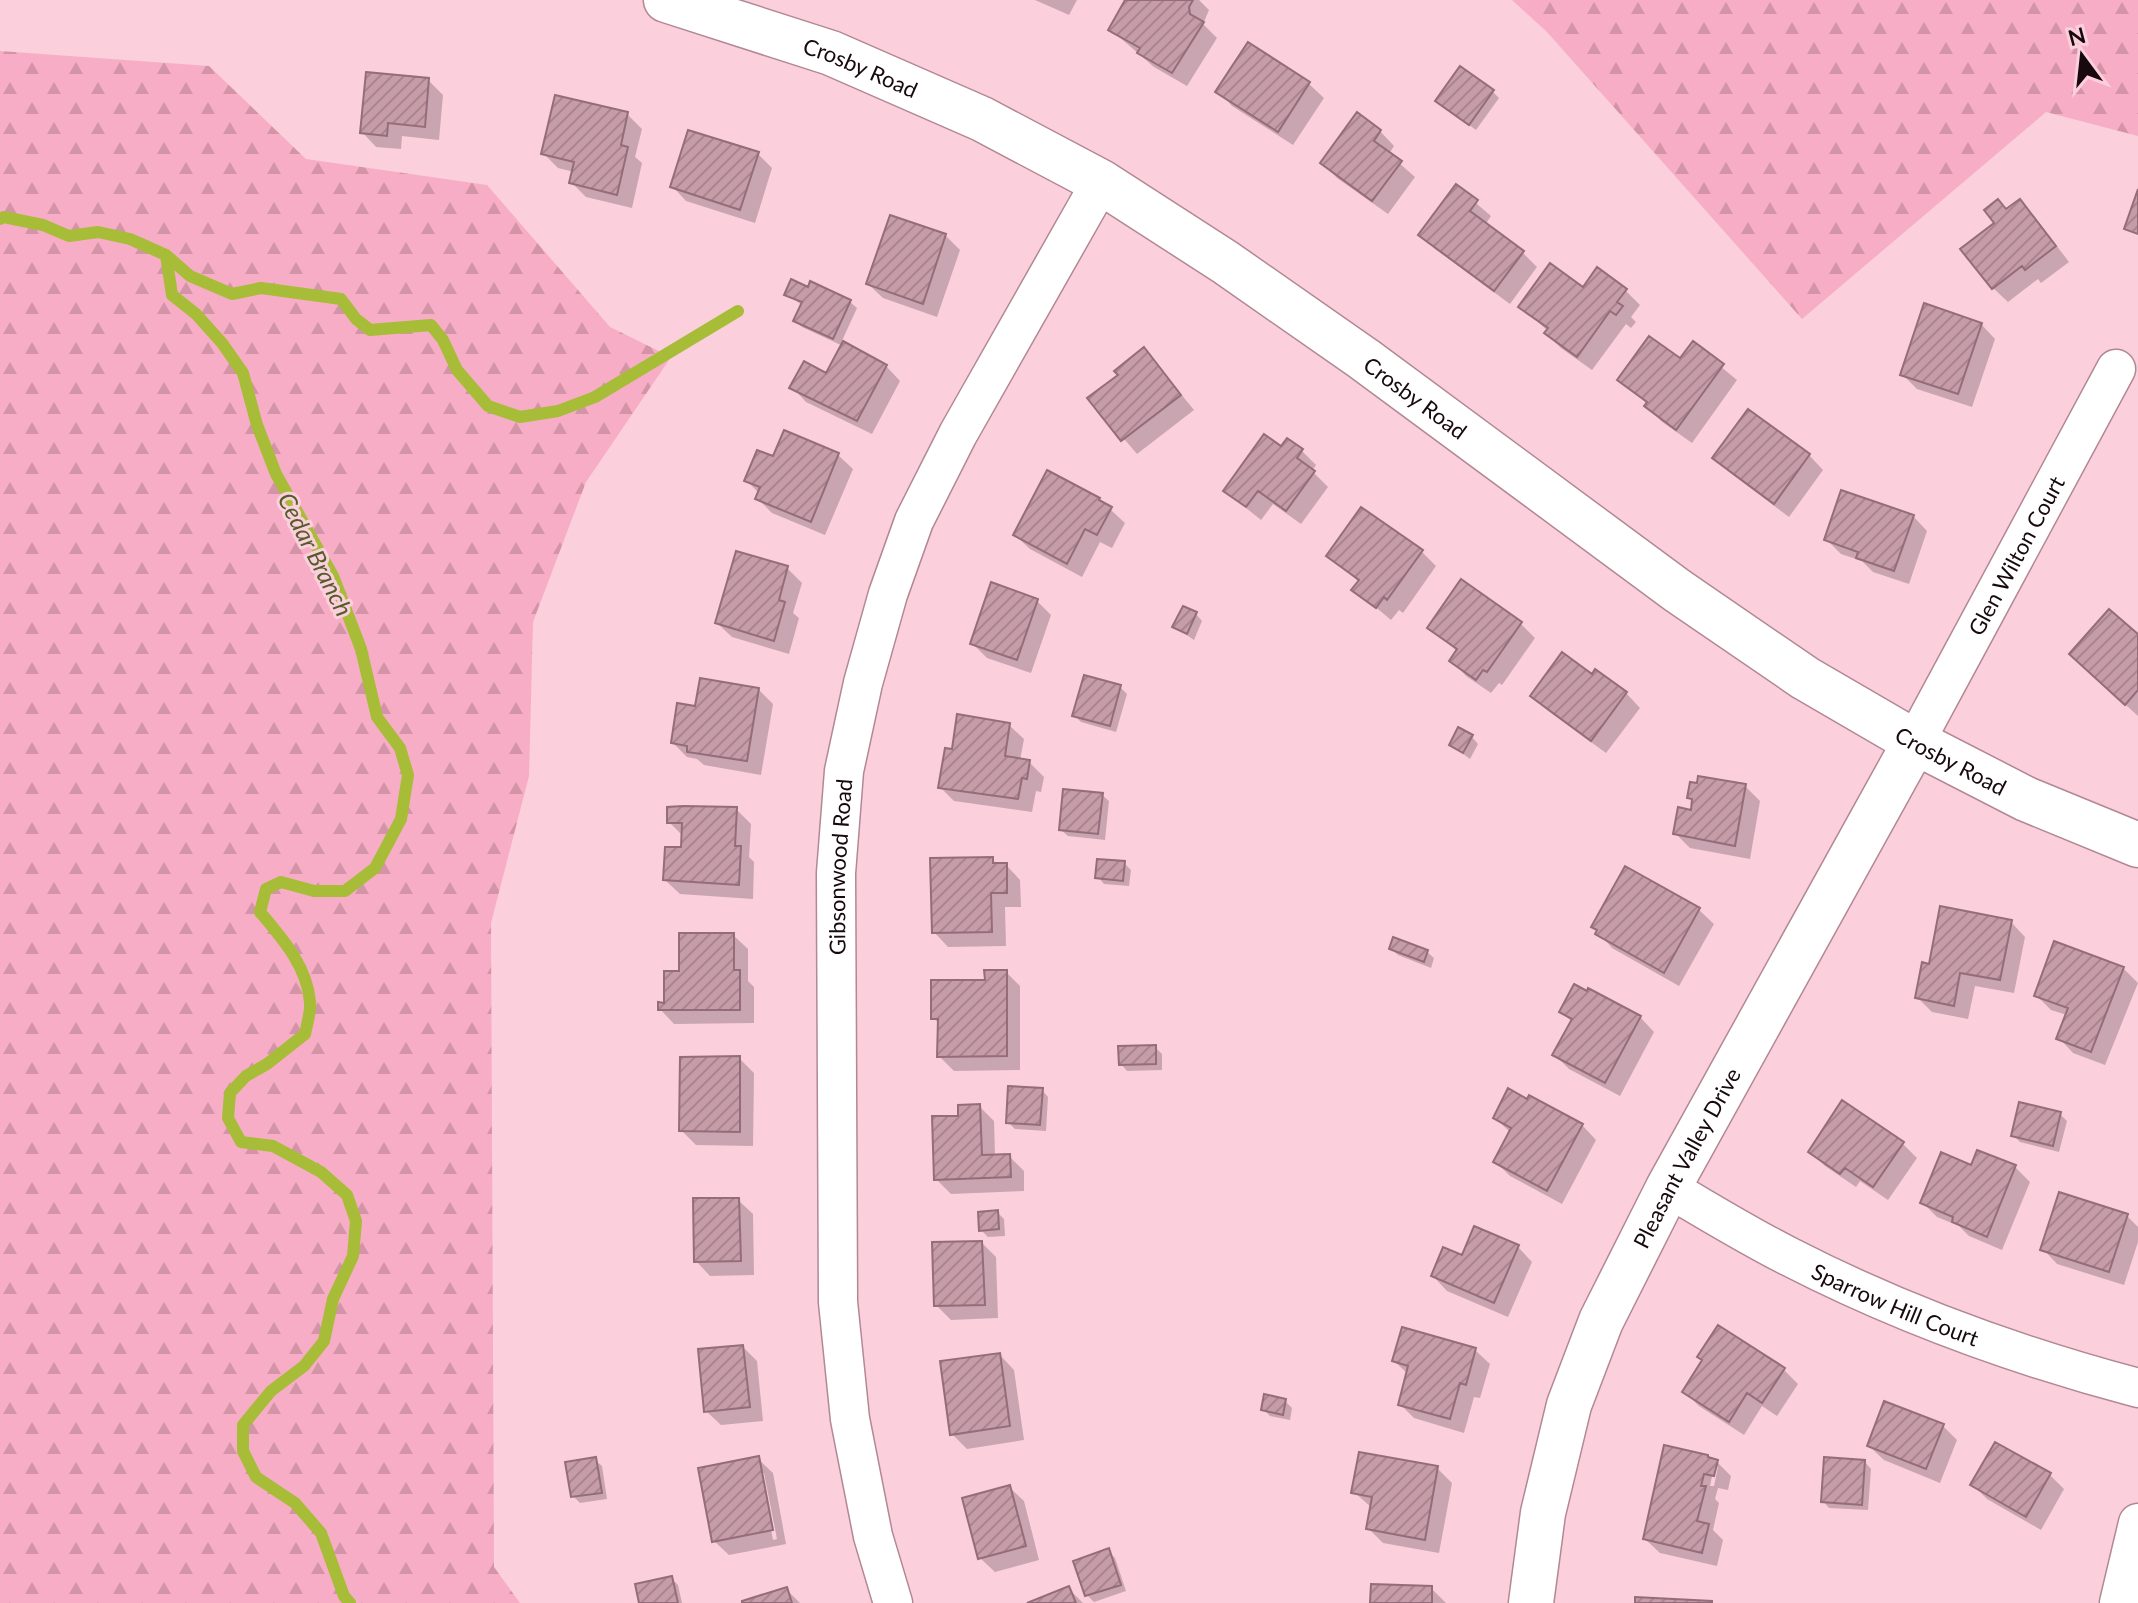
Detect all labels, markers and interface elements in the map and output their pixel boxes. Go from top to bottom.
north arrow [2042,16,2122,96]
text: N [2065,21,2088,51]
street label: Crosby Road [800,32,922,103]
street label: Crosby Road [1359,350,1473,444]
street label: Glen Wilton Court [1962,471,2069,640]
water label: Cedar Branch [272,487,360,621]
street label: Crosby Road [1891,720,2011,800]
street label: Gibsonwood Road [822,778,857,955]
street label: Pleasant Valley Drive [1627,1063,1746,1252]
street label: Sparrow Hill Court [1808,1257,1983,1351]

